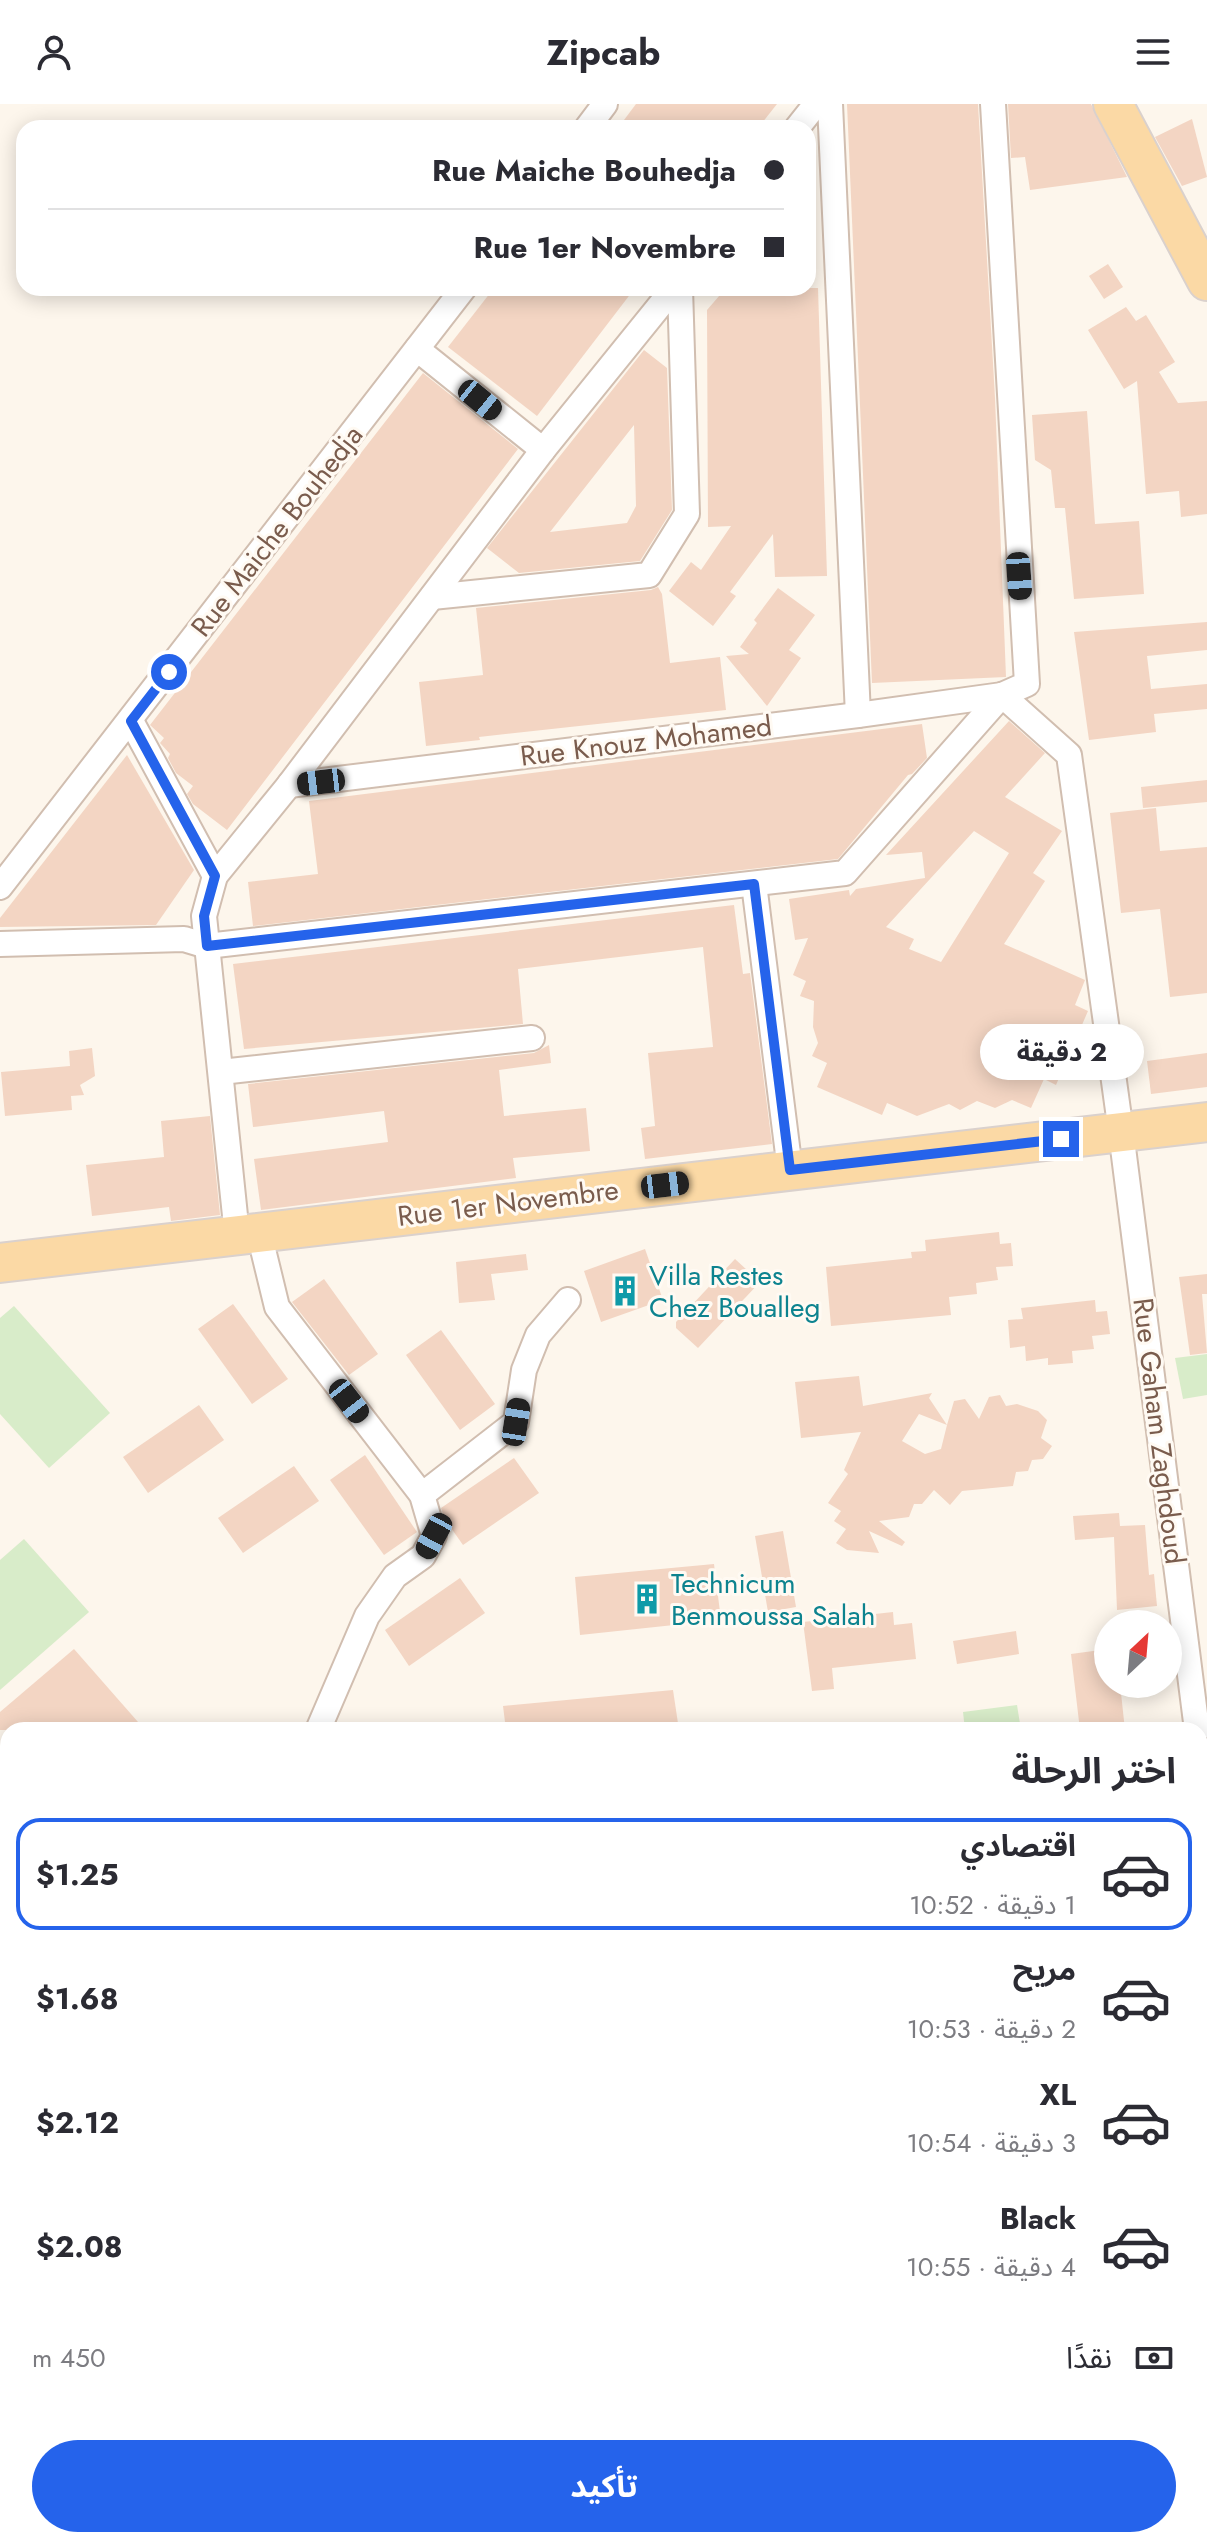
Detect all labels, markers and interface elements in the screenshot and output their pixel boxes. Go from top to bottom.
text: Zipcab [547,26,660,78]
icon: person [32,30,76,74]
icon: menu [1131,30,1175,74]
text: Rue Maiche Bouhedja [432,149,736,192]
text: Rue 1er Novembre [474,226,736,269]
car [454,376,506,424]
street label: Rue Maiche Bouhedja [181,416,373,646]
car [1005,551,1033,601]
route start [151,654,187,690]
street label: Rue Knouz Mohamed [518,705,774,777]
car [296,767,346,797]
callout: 2 دقيقة [979,1023,1143,1079]
text: 2 دقيقة [1017,1033,1107,1071]
route end [1043,1121,1079,1157]
street label: Rue 1er Novembre [395,1169,621,1237]
car [640,1170,690,1200]
place label: Villa Restes Chez Boualleg [649,1255,821,1328]
building icon: Villa Restes Chez Boualleg [608,1274,642,1308]
street label: Rue Gaham Zaghdoud [1122,1295,1196,1567]
car [325,1375,373,1427]
car [500,1396,532,1448]
car [412,1509,456,1563]
place label: Technicum Benmoussa Salah [671,1563,875,1636]
building icon: Technicum Benmoussa Salah [630,1582,664,1616]
north arrow [1094,1610,1182,1698]
map controls [1094,1610,1182,1698]
text: اختر الرحلة [1011,1744,1176,1796]
text: اقتصادي [961,1824,1076,1867]
icon: car [1100,1838,1172,1910]
text: $1.25 [36,1853,119,1896]
text: 1 دقيقة · 10:52 [909,1886,1076,1924]
text: مريح [1013,1948,1076,1991]
icon: car [1100,1962,1172,2034]
text: $1.68 [36,1977,118,2020]
text: 2 دقيقة · 10:53 [907,2010,1076,2048]
text: XL [1040,2073,1076,2116]
icon: car [1100,2086,1172,2158]
text: $2.12 [36,2101,119,2144]
text: 3 دقيقة · 10:54 [906,2124,1076,2162]
text: Black [1000,2197,1076,2240]
icon: car [1100,2210,1172,2282]
text: $2.08 [36,2225,123,2268]
text: 4 دقيقة · 10:55 [906,2248,1076,2286]
text: نقدًا [1066,2336,1112,2379]
icon: cash [1132,2336,1176,2380]
text: 450 m [32,2339,106,2377]
button: تأكيد [32,2440,1176,2532]

